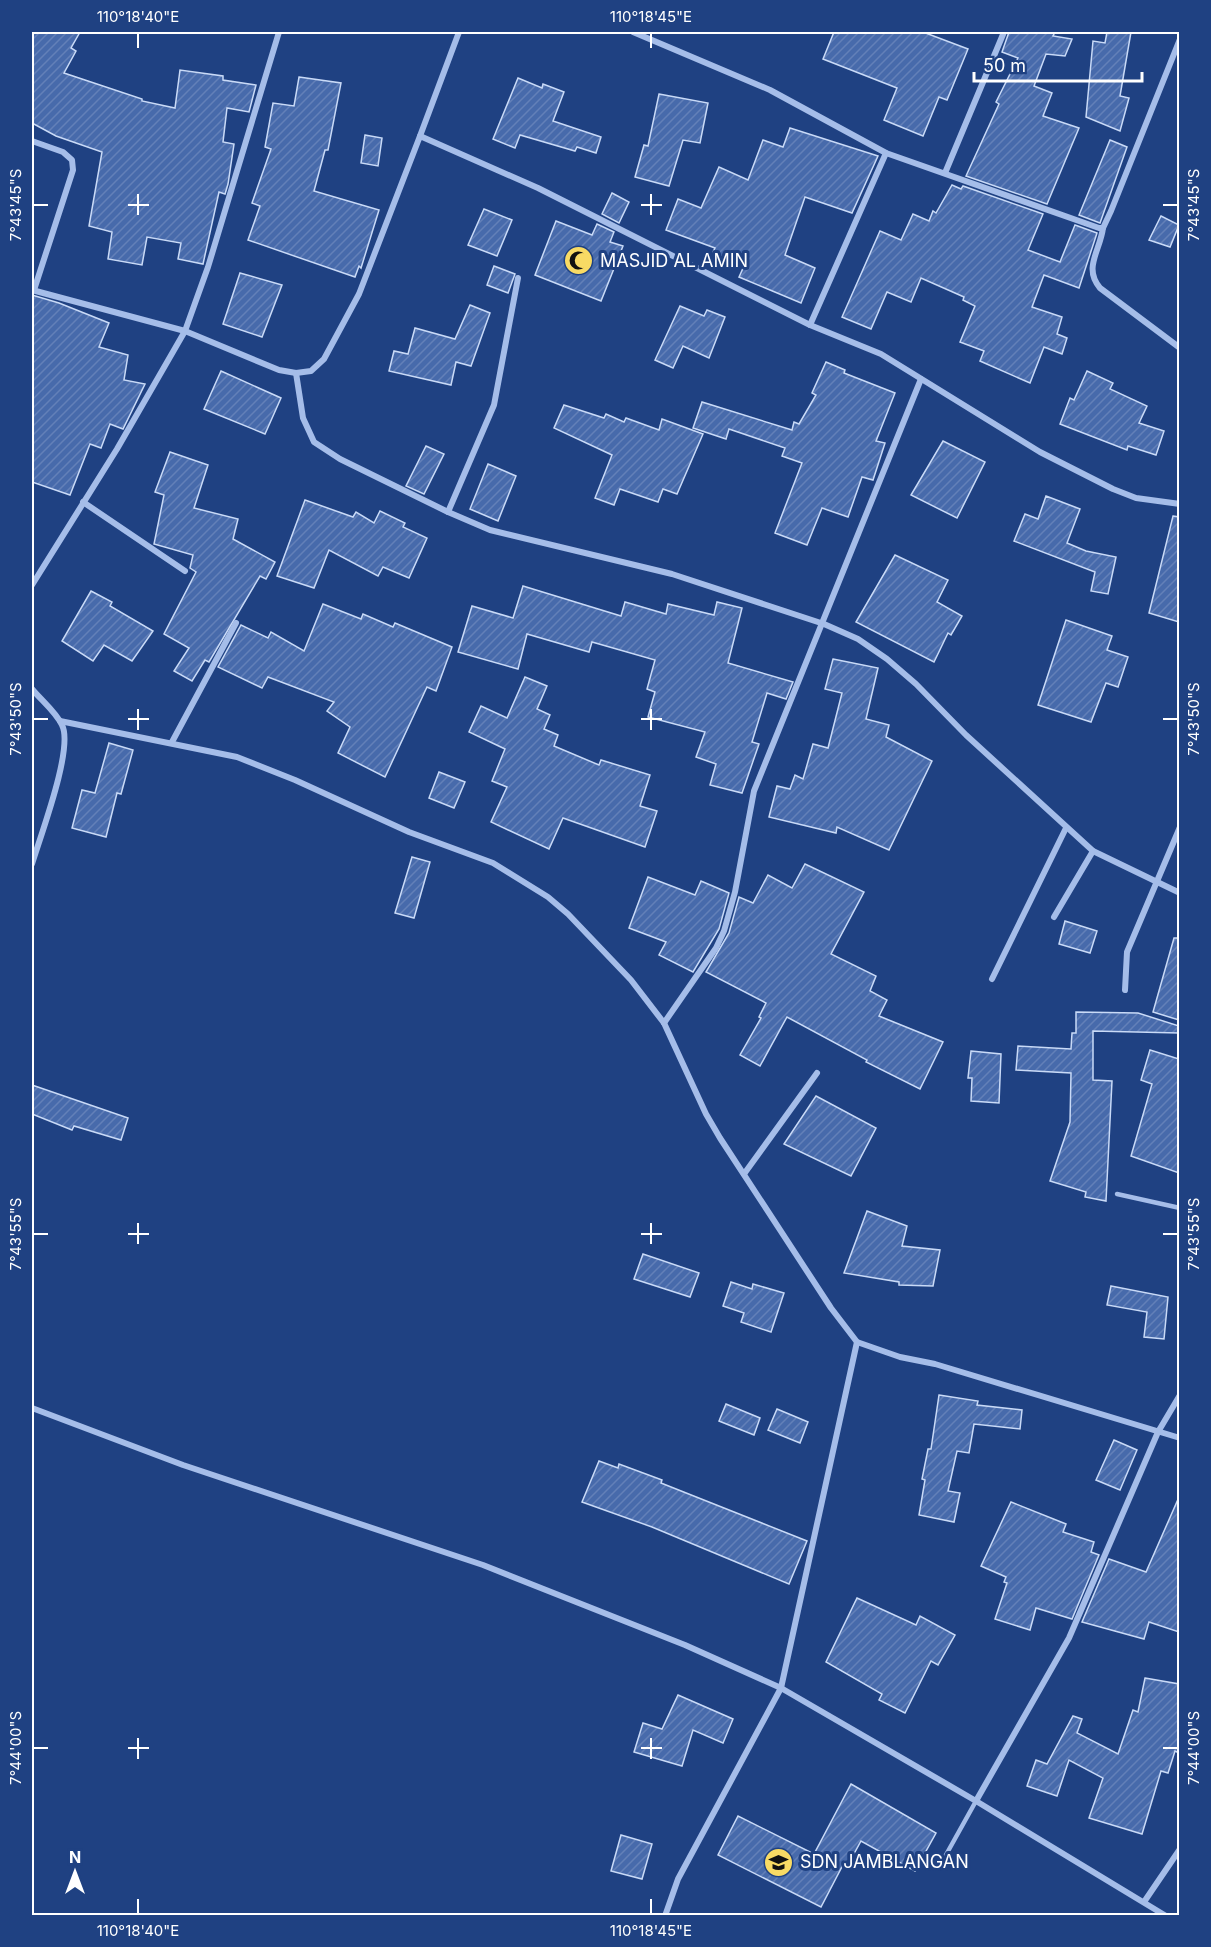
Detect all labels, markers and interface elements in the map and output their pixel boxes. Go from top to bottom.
text: 110°18'40"E [97,7,179,26]
text: 110°18'45"E [610,7,692,26]
scale bar [974,45,1142,83]
text: 50 m [983,55,1026,76]
text: 7°43'45"S [6,169,25,241]
text: 7°43'45"S [1184,169,1203,241]
mosque icon: MASJID AL AMIN [563,245,595,277]
place label: MASJID AL AMIN [600,250,748,271]
text: 7°43'50"S [6,682,25,756]
text: 7°43'50"S [1184,682,1203,756]
text: 7°43'55"S [6,1198,25,1270]
text: 7°43'55"S [1184,1198,1203,1270]
text: 7°44'00"S [6,1711,25,1785]
text: 7°44'00"S [1184,1711,1203,1785]
north arrow [45,1842,105,1902]
school or university icon: SDN JAMBLANGAN [763,1846,795,1878]
text: N [69,1847,81,1867]
place label: SDN JAMBLANGAN [800,1851,969,1872]
text: 110°18'40"E [97,1921,179,1940]
text: 110°18'45"E [610,1921,692,1940]

